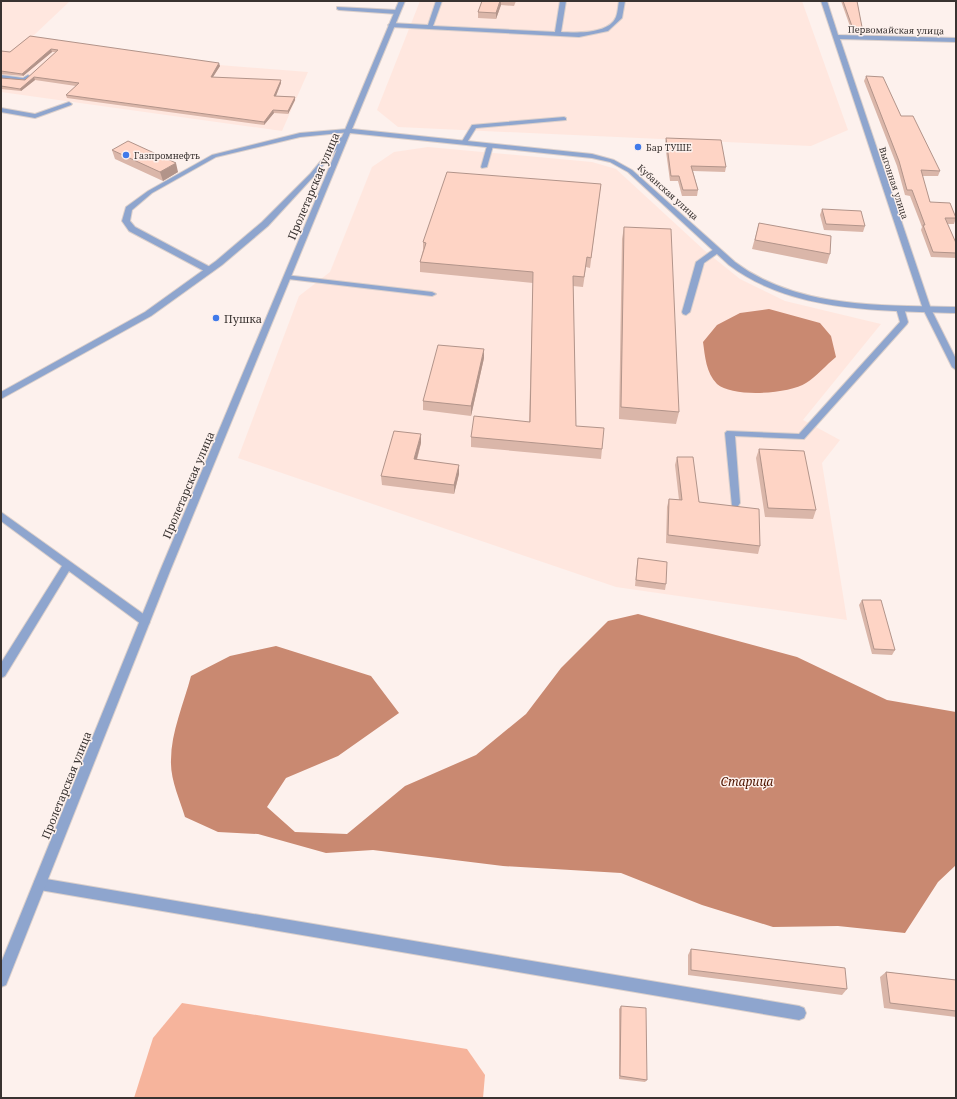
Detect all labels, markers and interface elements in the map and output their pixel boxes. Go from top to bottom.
street label: Первомайская улица [848,23,944,37]
street label: Пролетарская улица [284,130,342,242]
place label: Бар ТУШЕ [646,141,692,154]
marker: Бар ТУШЕ [633,142,643,152]
street label: Выгонная улица [876,145,912,221]
place label: Газпромнефть [134,149,200,162]
marker: Газпромнефть [121,150,131,160]
street label: Кубанская улица [635,161,701,223]
place label: Пушка [224,311,262,326]
marker: Пушка [211,313,221,323]
street label: Пролетарская улица [159,429,217,541]
street label: Пролетарская улица [38,729,94,841]
water label: Старица [721,773,774,790]

